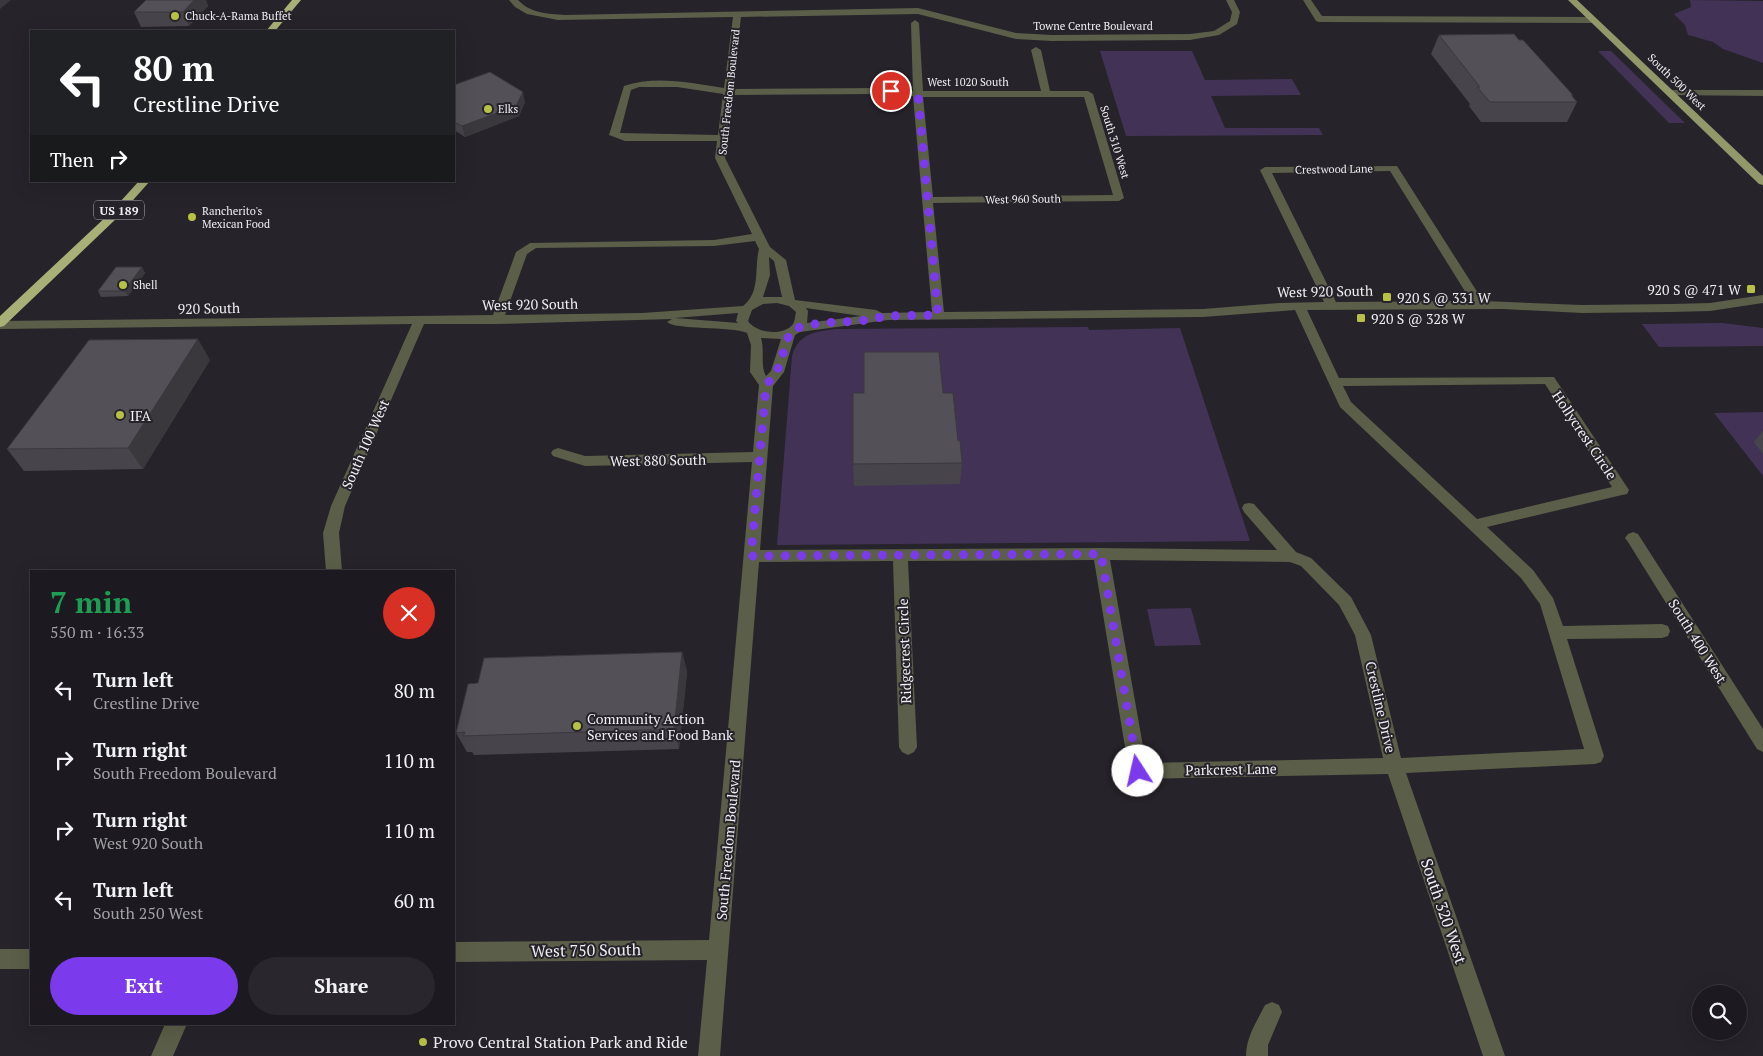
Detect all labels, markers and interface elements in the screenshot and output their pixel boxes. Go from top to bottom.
place label: Chuck-A-Rama Buffet [185,9,292,23]
marker: Chuck-A-Rama Buffet [169,10,181,22]
street label: Towne Centre Boulevard [1033,19,1153,33]
street label: South Freedom Boulevard [715,28,743,156]
text: 80 m [133,45,214,91]
icon: left [50,50,115,115]
street label: South 500 West [1645,51,1709,113]
pin [870,70,912,112]
street label: West 1020 South [927,75,1009,89]
icon: arrive [877,77,905,105]
text: Crestline Drive [133,89,280,118]
place label: Elks [498,102,518,116]
marker: Elks [482,103,494,115]
street label: South 310 West [1097,104,1133,180]
icon: right [104,145,132,173]
text: Then [50,147,94,172]
street label: Crestwood Lane [1295,161,1374,177]
street label: West 960 South [985,191,1062,207]
road number: US 189 [94,200,144,220]
place label: Rancherito's Mexican Food [202,204,270,231]
marker: Rancherito's Mexican Food [186,211,198,223]
place label: Shell [133,278,158,292]
marker: Shell [117,279,129,291]
place label: 920 S @ 471 W [1647,280,1742,299]
street label: West 920 South [1277,281,1373,301]
marker: 920 S @ 471 W [1745,283,1757,295]
place label: 920 S @ 331 W [1397,288,1492,307]
marker: 920 S @ 331 W [1381,291,1393,303]
street label: West 920 South [482,294,578,314]
street label: 920 South [178,298,240,318]
place label: 920 S @ 328 W [1371,309,1466,328]
marker: 920 S @ 328 W [1355,312,1367,324]
street label: Hollycrest Circle [1548,387,1622,483]
street label: South 100 West [337,395,394,492]
place label: IFA [130,406,152,425]
marker: IFA [114,409,126,421]
street label: West 880 South [610,450,706,470]
text: 7 min [50,582,132,622]
button: close [383,587,435,639]
street label: South 400 West [1664,595,1732,688]
street label: Ridgecrest Circle [893,598,915,704]
text: 550 m · 16:33 [50,621,144,643]
street label: Crestline Drive [1361,659,1401,755]
text: Turn left [93,667,174,692]
icon: left [50,676,78,704]
text: 80 m [394,678,435,703]
text: Crestline Drive [93,692,200,714]
place label: Community Action Services and Food Bank [587,709,734,744]
marker: Community Action Services and Food Bank [571,720,583,732]
text: Turn right [93,737,187,762]
position arrow [1111,744,1163,796]
icon: right [50,746,78,774]
text: 110 m [384,748,435,773]
street label: South Freedom Boulevard [712,759,744,921]
street label: Parkcrest Lane [1185,759,1277,779]
text: South Freedom Boulevard [93,762,277,784]
text: Turn right [93,807,187,832]
icon: right [50,816,78,844]
text: 110 m [384,818,435,843]
text: West 920 South [93,832,203,854]
street label: South 320 West [1416,855,1472,967]
text: Turn left [93,877,174,902]
icon: left [50,886,78,914]
text: 60 m [394,888,435,913]
text: South 250 West [93,902,203,924]
street label: West 750 South [531,938,642,962]
button: Exit [50,957,238,1015]
button: Share [248,957,435,1015]
map controls [1692,985,1747,1040]
button: search [1692,985,1747,1040]
place label: Provo Central Station Park and Ride [433,1031,688,1053]
marker: Provo Central Station Park and Ride [417,1036,429,1048]

